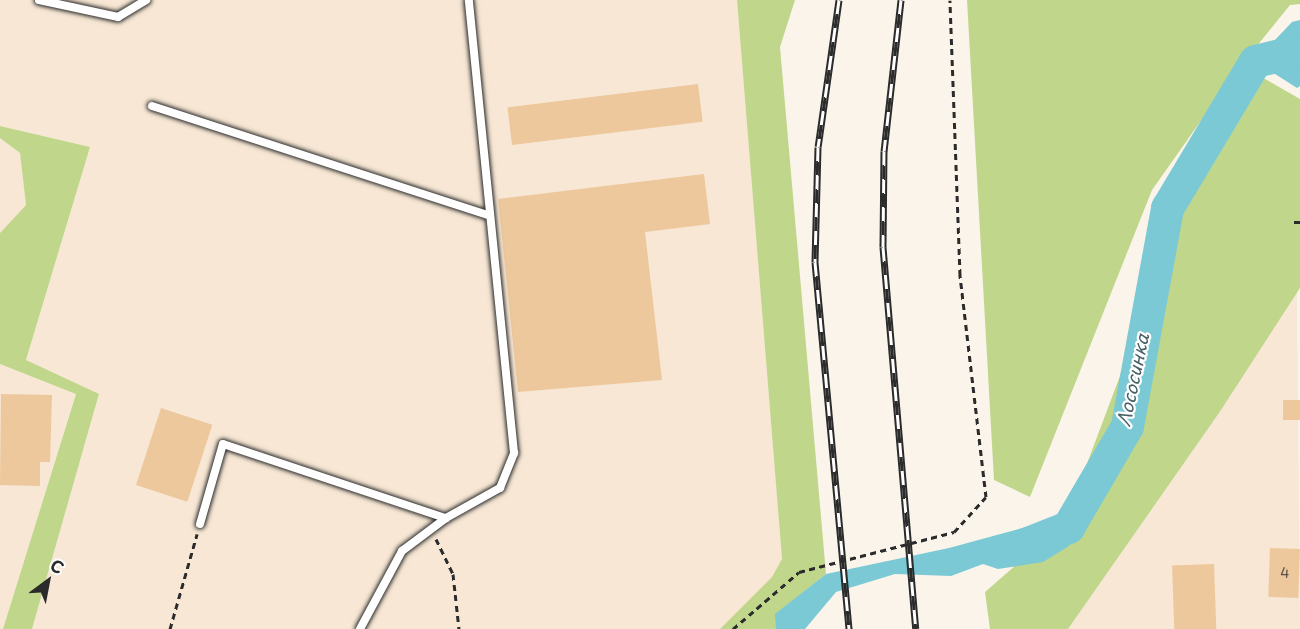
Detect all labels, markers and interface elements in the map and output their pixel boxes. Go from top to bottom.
water label: Лососинка [1113,332,1153,428]
north arrow [18,551,78,611]
text: С [46,552,69,579]
house number: 4 [1280,565,1290,581]

